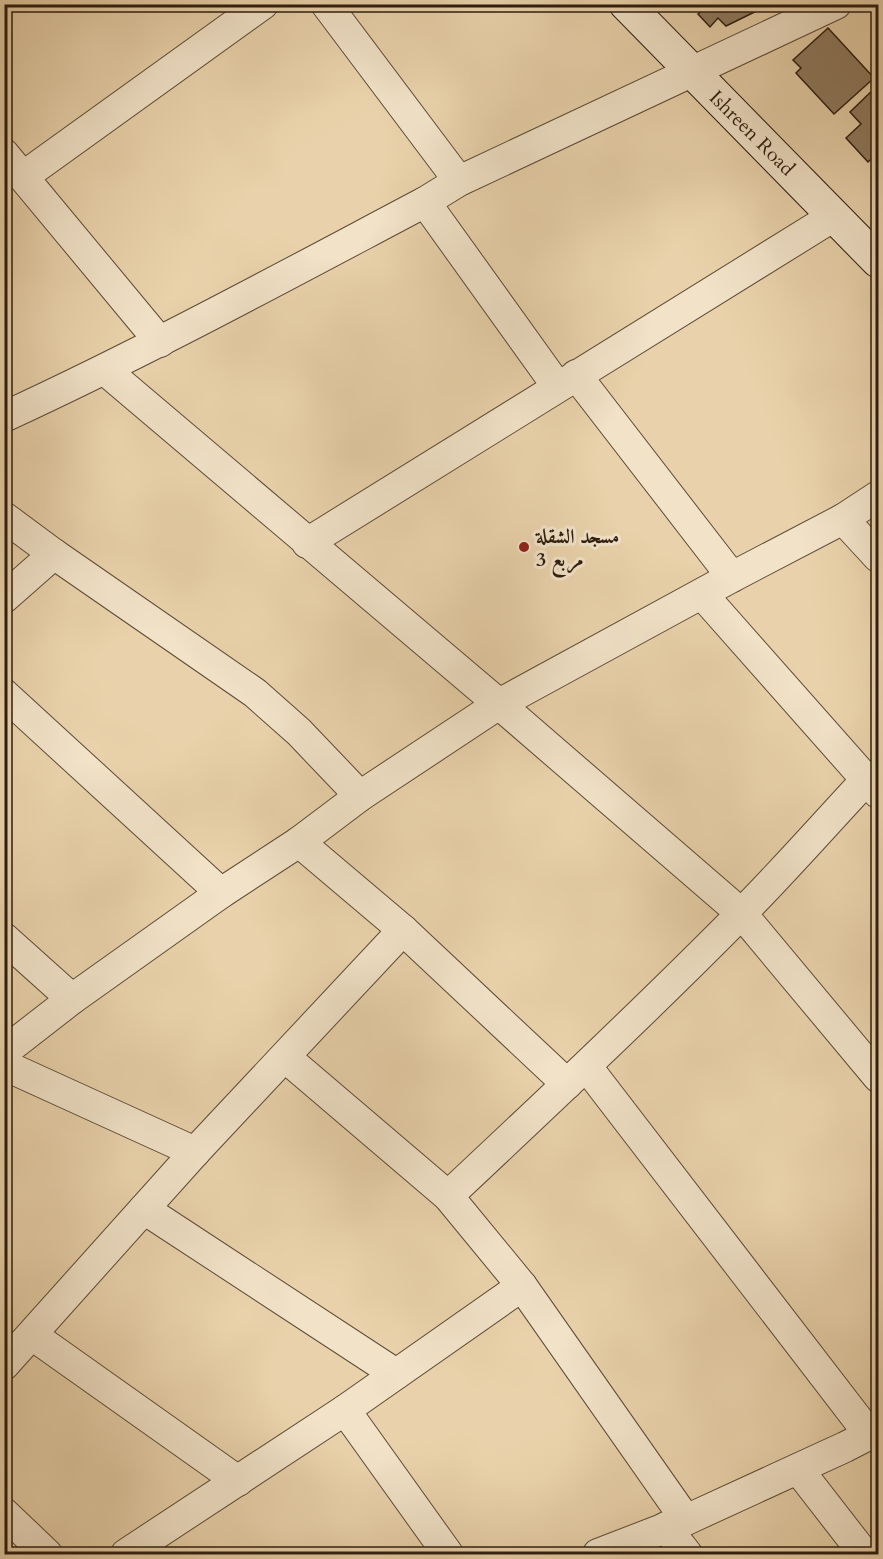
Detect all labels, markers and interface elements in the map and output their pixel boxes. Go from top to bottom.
street label: Ishreen Road [703,84,801,182]
place label: مسجد الشقلة مربع 3 [534,523,619,578]
marker: مسجد الشقلة مربع 3 [517,540,531,554]

